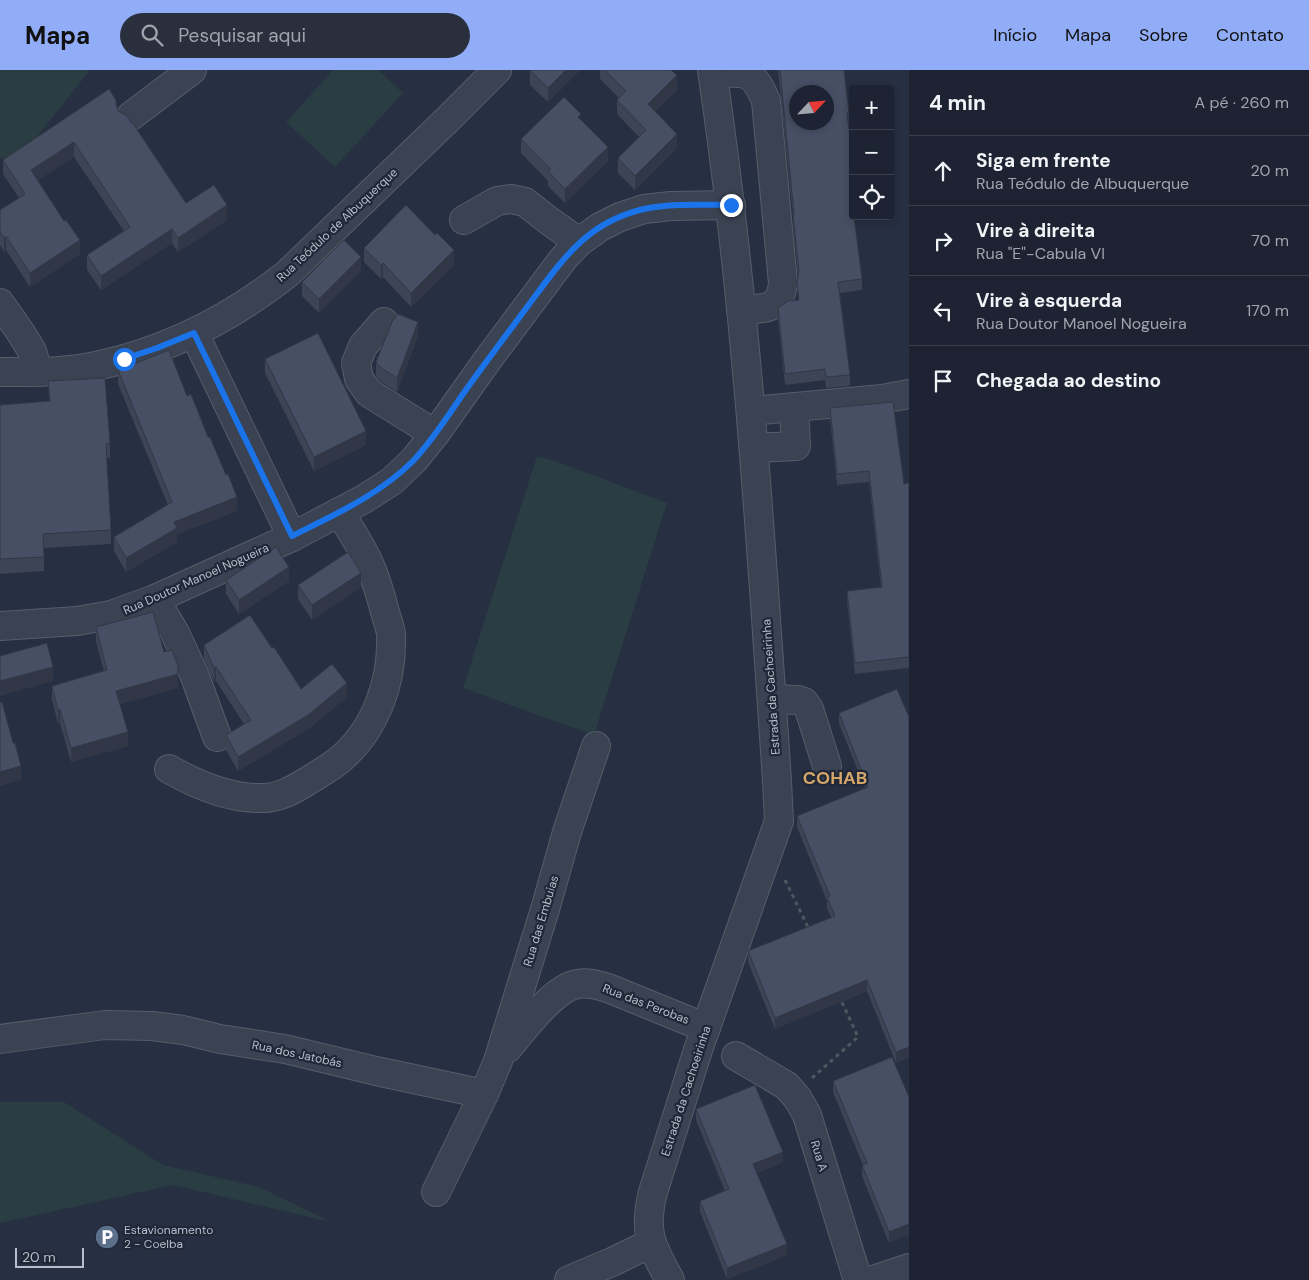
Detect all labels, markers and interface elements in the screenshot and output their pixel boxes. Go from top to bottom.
search box [120,13,470,58]
text: Mapa [25,20,90,51]
icon: search [138,21,166,49]
text: Pesquisar aqui [178,23,306,48]
text: Início [993,23,1037,47]
text: Mapa [1065,23,1111,47]
text: Sobre [1139,23,1188,47]
text: Contato [1216,23,1284,47]
north arrow [789,85,834,130]
map controls [849,85,894,220]
button: + [849,85,894,130]
text: 4 min [929,89,986,117]
text: A pé · 260 m [1195,92,1289,113]
button: − [849,130,894,175]
text: Siga em frente [976,148,1111,173]
icon: ahead [929,157,957,185]
text: 20 m [1250,160,1289,181]
street label: Rua Teódulo de Albuquerque [273,164,401,285]
text: Rua Teódulo de Albuquerque [976,173,1189,194]
button: locate [849,175,894,220]
route end [720,194,743,217]
text: Vire à direita [976,218,1095,243]
icon: right [929,227,957,255]
text: 70 m [1251,230,1289,251]
text: Rua "E"-Cabula VI [976,243,1105,264]
text: Vire à esquerda [976,288,1122,313]
icon: left [929,297,957,325]
text: 170 m [1246,300,1289,321]
text: Rua Doutor Manoel Nogueira [976,313,1187,334]
route start [113,348,136,371]
icon: arrive [929,367,957,395]
text: Chegada ao destino [976,368,1161,393]
street label: Rua Doutor Manoel Nogueira [121,540,271,618]
street label: Estrada da Cachoeirinha [758,619,784,755]
district label: COHAB [803,766,867,790]
street label: Rua das Embuias [520,874,562,968]
street label: Rua das Perobas [600,980,692,1028]
street label: Estrada da Cachoeirinha [657,1024,715,1158]
street label: Rua dos Jatobás [251,1037,343,1071]
street label: Rua A [807,1139,831,1174]
place label: Estavionamento 2 - Coelba [124,1222,213,1252]
parking icon: Estavionamento 2 - Coelba [94,1224,120,1250]
scale bar [15,1245,84,1268]
text: 20 m [22,1248,56,1266]

